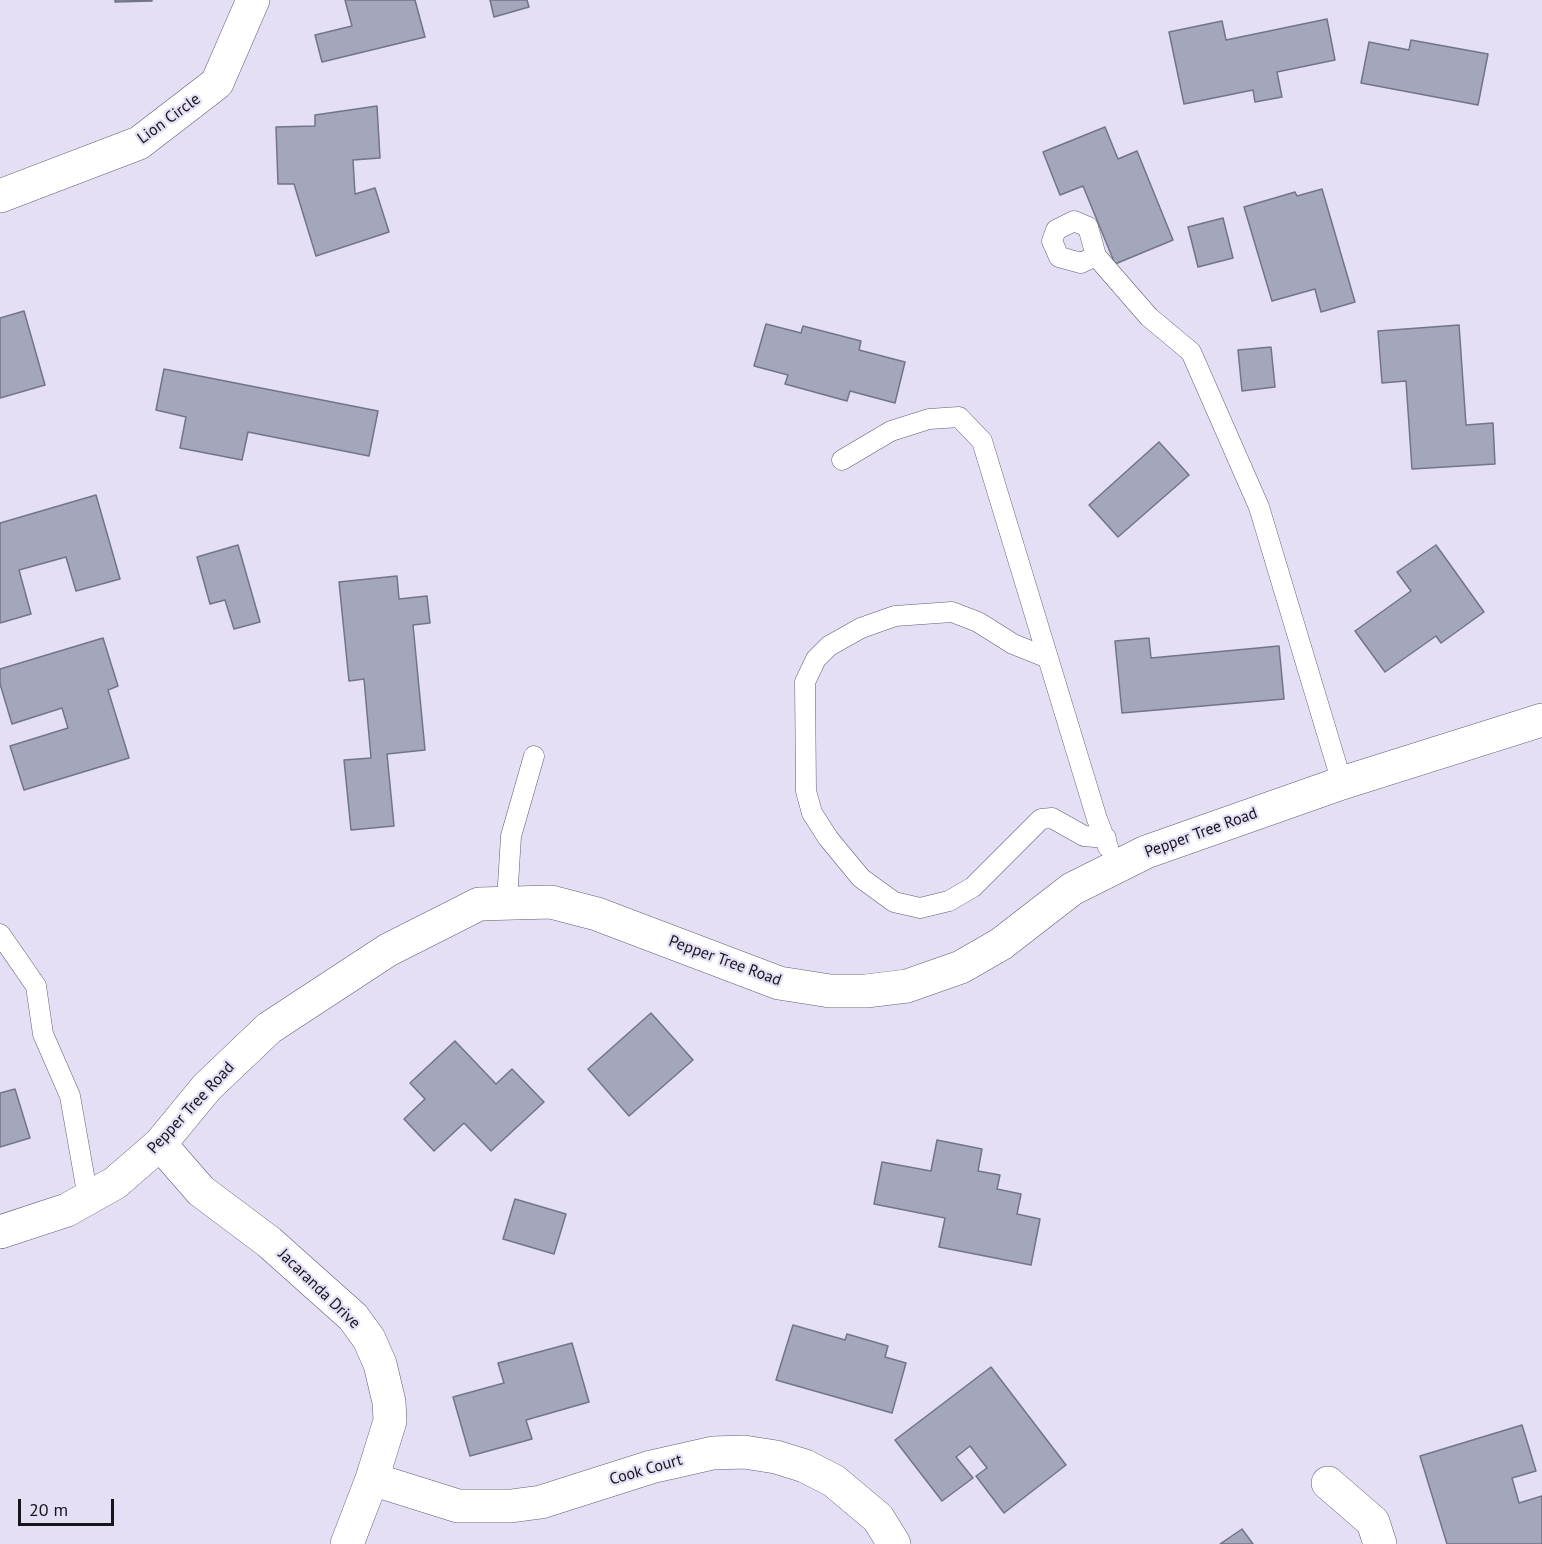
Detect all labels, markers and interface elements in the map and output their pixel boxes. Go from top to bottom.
street label: Lion Circle [134,90,204,148]
street label: Pepper Tree Road [1142,804,1260,862]
street label: Pepper Tree Road [666,932,784,990]
street label: Pepper Tree Road [144,1058,238,1158]
street label: Jacaranda Drive [274,1245,364,1333]
street label: Cook Court [607,1450,685,1490]
scale bar [21,1487,117,1525]
text: 20 m [29,1498,68,1521]

